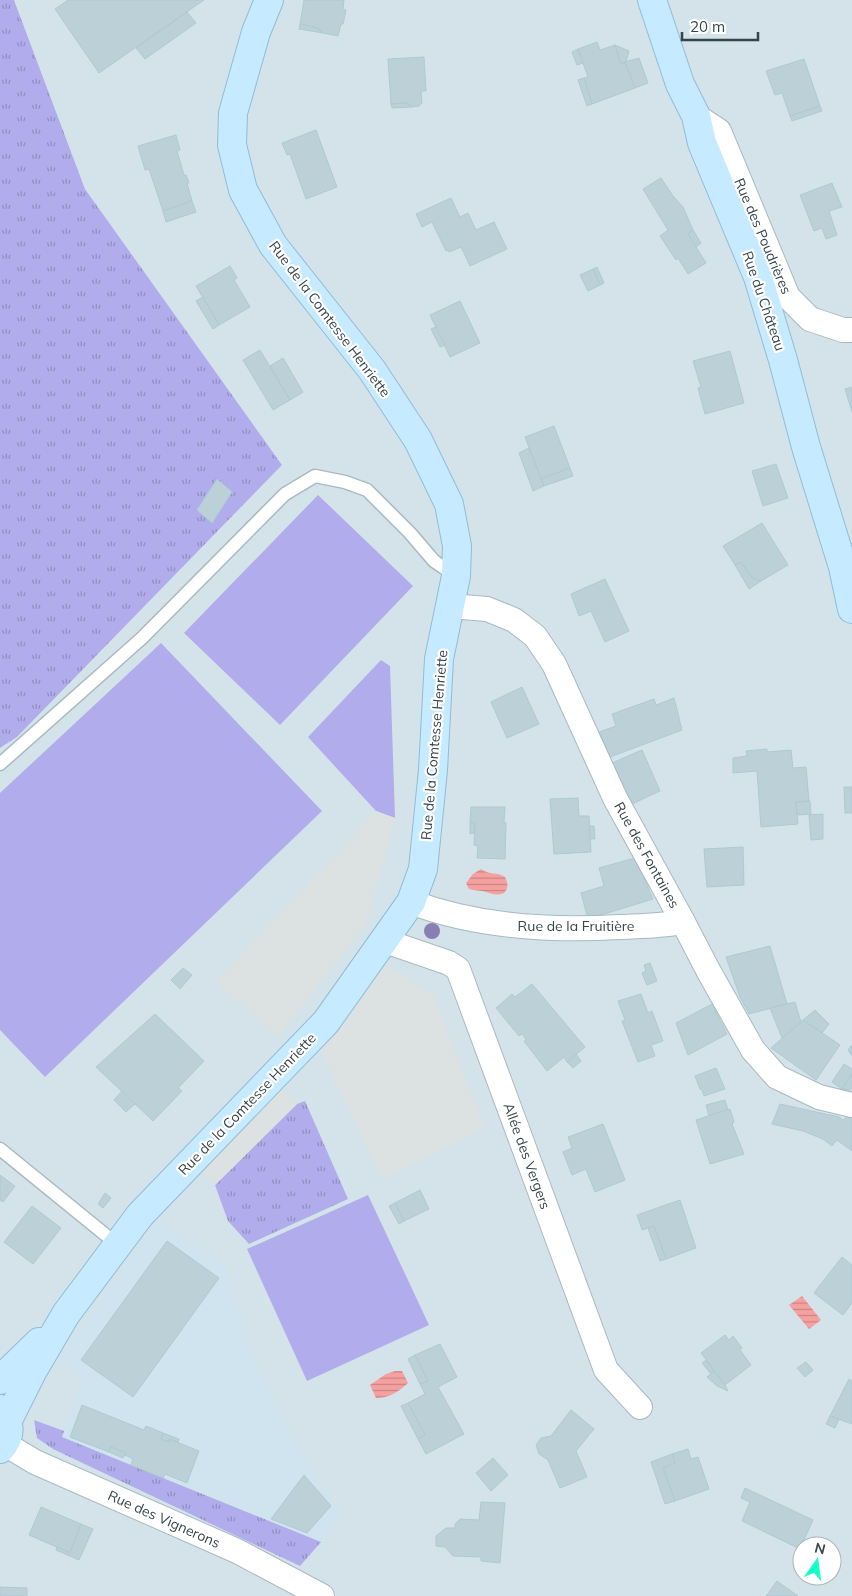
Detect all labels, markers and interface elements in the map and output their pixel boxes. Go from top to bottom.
scale bar [682,10,758,42]
text: 20 m [690,17,725,36]
street label: Rue des Poudrières [730,175,796,297]
street label: Rue de la Comtesse Henriette [265,237,395,401]
street label: Rue du Château [739,249,789,353]
street label: Rue de la Comtesse Henriette [417,649,451,841]
street label: Rue des Fontaines [610,799,684,911]
street label: Rue de la Fruitière [518,917,634,935]
street label: Rue de la Comtesse Henriette [174,1029,320,1179]
street label: Allée des Vergers [499,1100,555,1212]
street label: Rue des Vignerons [105,1486,223,1552]
north arrow [792,1536,842,1586]
text: N [813,1538,827,1558]

